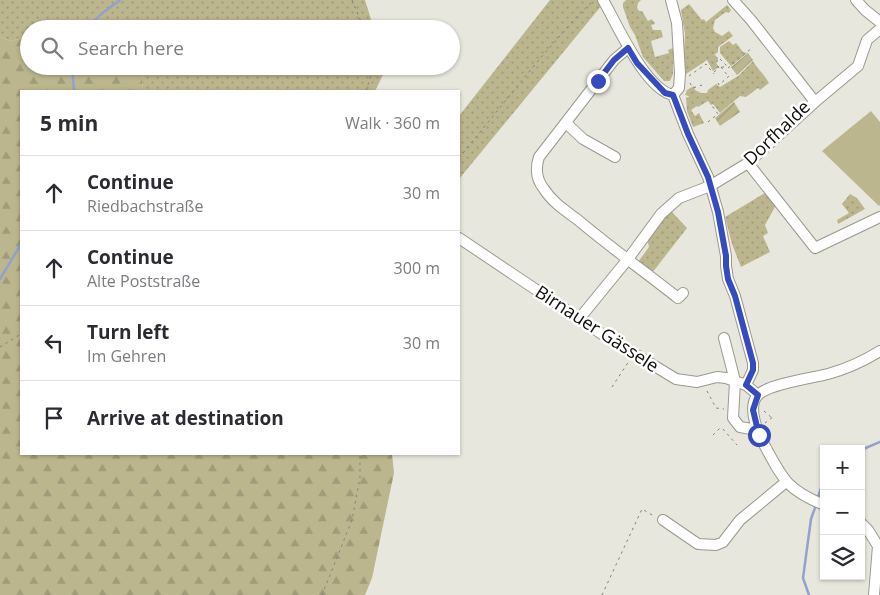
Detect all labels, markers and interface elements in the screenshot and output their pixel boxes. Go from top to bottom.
search box [20,20,460,75]
icon: search [38,34,66,62]
text: Search here [78,35,184,61]
route end [587,70,610,93]
street label: Dorfhalde [738,94,815,170]
text: 5 min [40,109,98,137]
text: Walk · 360 m [345,112,440,134]
text: Continue [87,169,174,195]
icon: ahead [40,179,68,207]
text: 30 m [403,182,440,204]
text: Riedbachstraße [87,195,204,217]
text: Continue [87,244,174,270]
icon: ahead [40,254,68,282]
text: 300 m [394,257,440,279]
text: Alte Poststraße [87,270,200,292]
street label: Birnauer Gässele [531,279,664,377]
text: Turn left [87,319,169,345]
icon: left [40,329,68,357]
text: 30 m [403,332,440,354]
text: Im Gehren [87,345,166,367]
icon: arrive [40,404,68,432]
text: Arrive at destination [87,405,284,431]
route start [748,424,771,447]
map controls [820,445,865,580]
button: + [820,445,865,490]
button: − [820,490,865,535]
button: layers [820,535,865,580]

